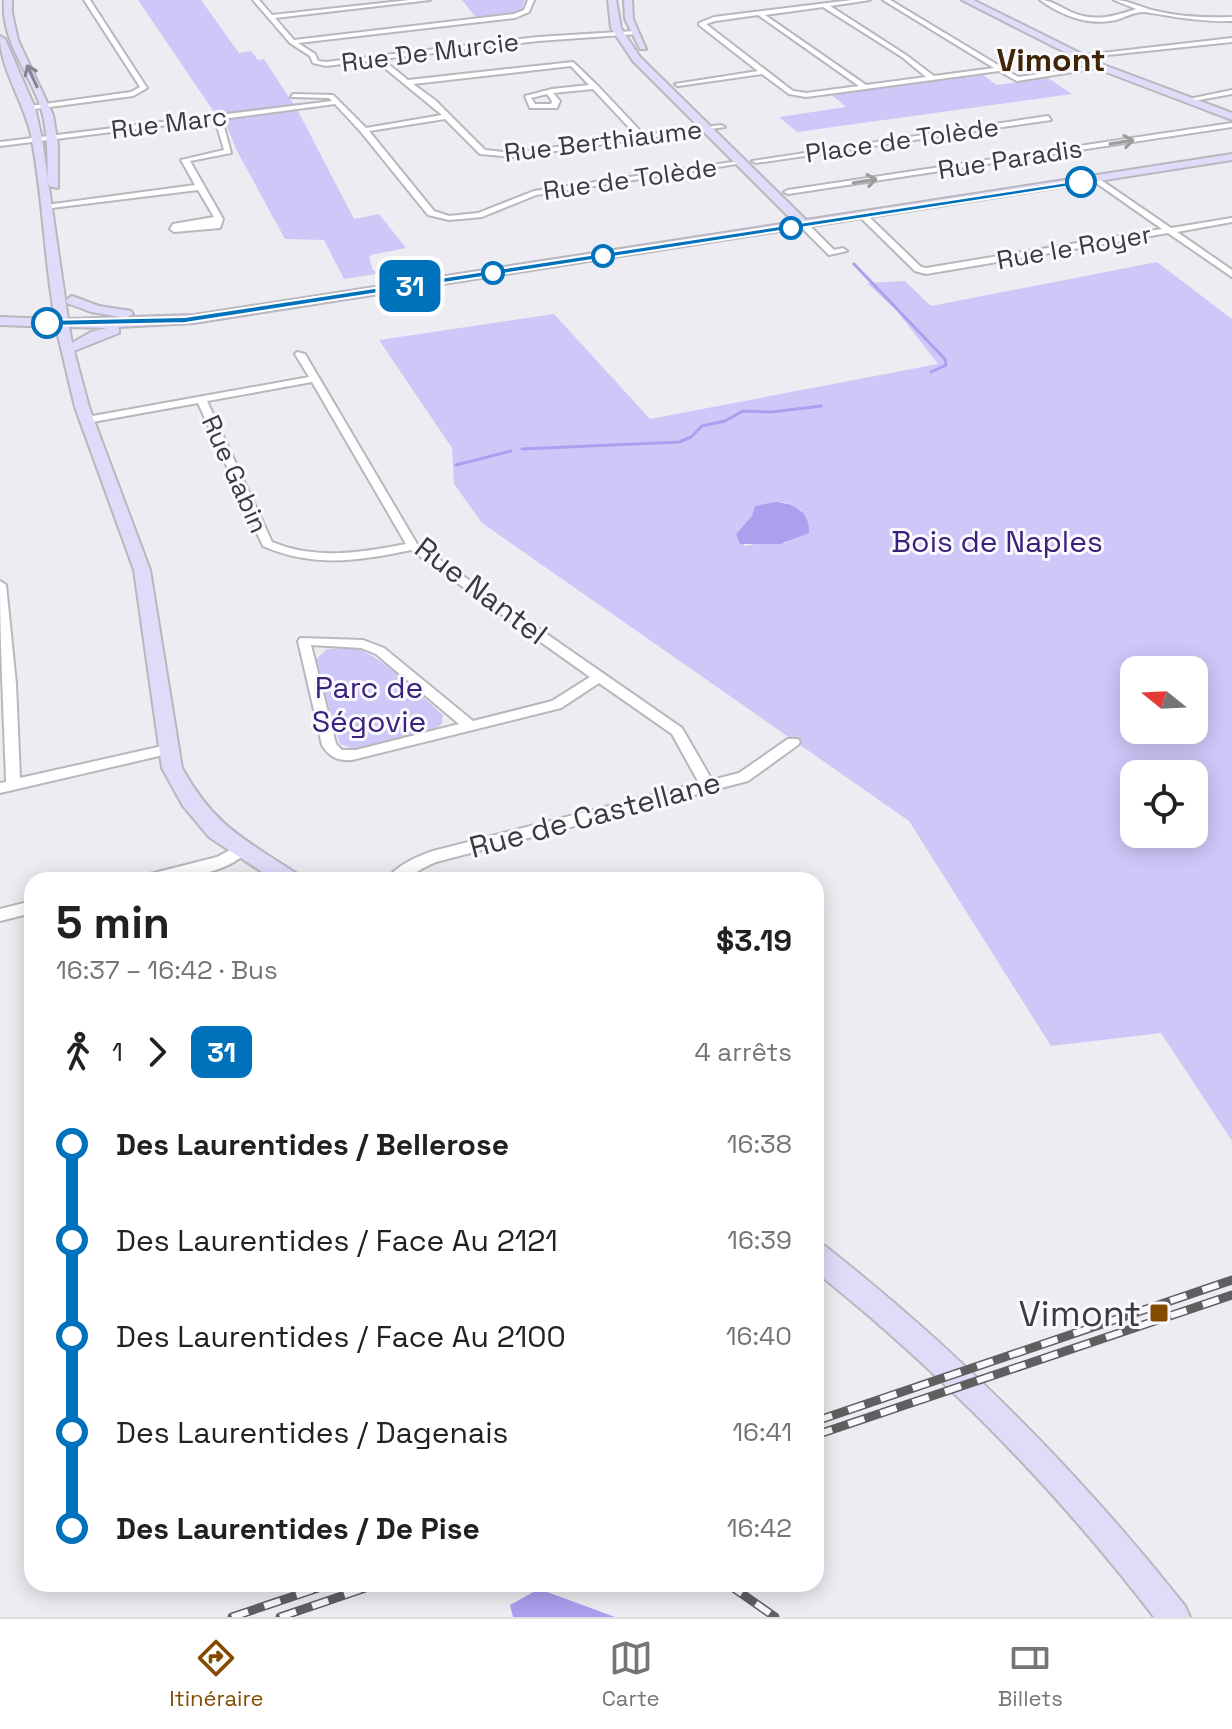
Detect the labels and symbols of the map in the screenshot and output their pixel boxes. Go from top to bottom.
street label: Rue De Murcie [339,24,521,80]
district label: Vimont [996,40,1106,80]
one-way arrow [24,64,39,88]
street label: Rue Marc [109,99,229,147]
street label: Place de Tolède [803,110,1001,170]
street label: Rue Berthiaume [502,112,704,170]
street label: Rue Paradis [936,131,1084,187]
one-way arrow [1109,134,1134,149]
street label: Rue de Tolède [541,150,719,208]
unlabelled marker [1066,167,1096,197]
one-way arrow [852,173,877,188]
unlabelled marker [780,217,802,239]
street label: Rue le Royer [994,217,1154,277]
unlabelled marker [592,245,614,267]
line badge: 31 [374,260,446,312]
unlabelled marker [482,262,504,284]
unlabelled marker [32,308,62,338]
street label: Rue Gabin [194,410,276,538]
park label: Bois de Naples [891,522,1103,561]
street label: Rue Nantel [407,528,555,653]
north arrow [1120,656,1208,744]
park label: Parc de Ségovie [312,668,426,741]
street label: Rue de Castellane [465,762,725,867]
place label: Vimont [1019,1291,1141,1337]
marker: Vimont [1148,1302,1170,1324]

